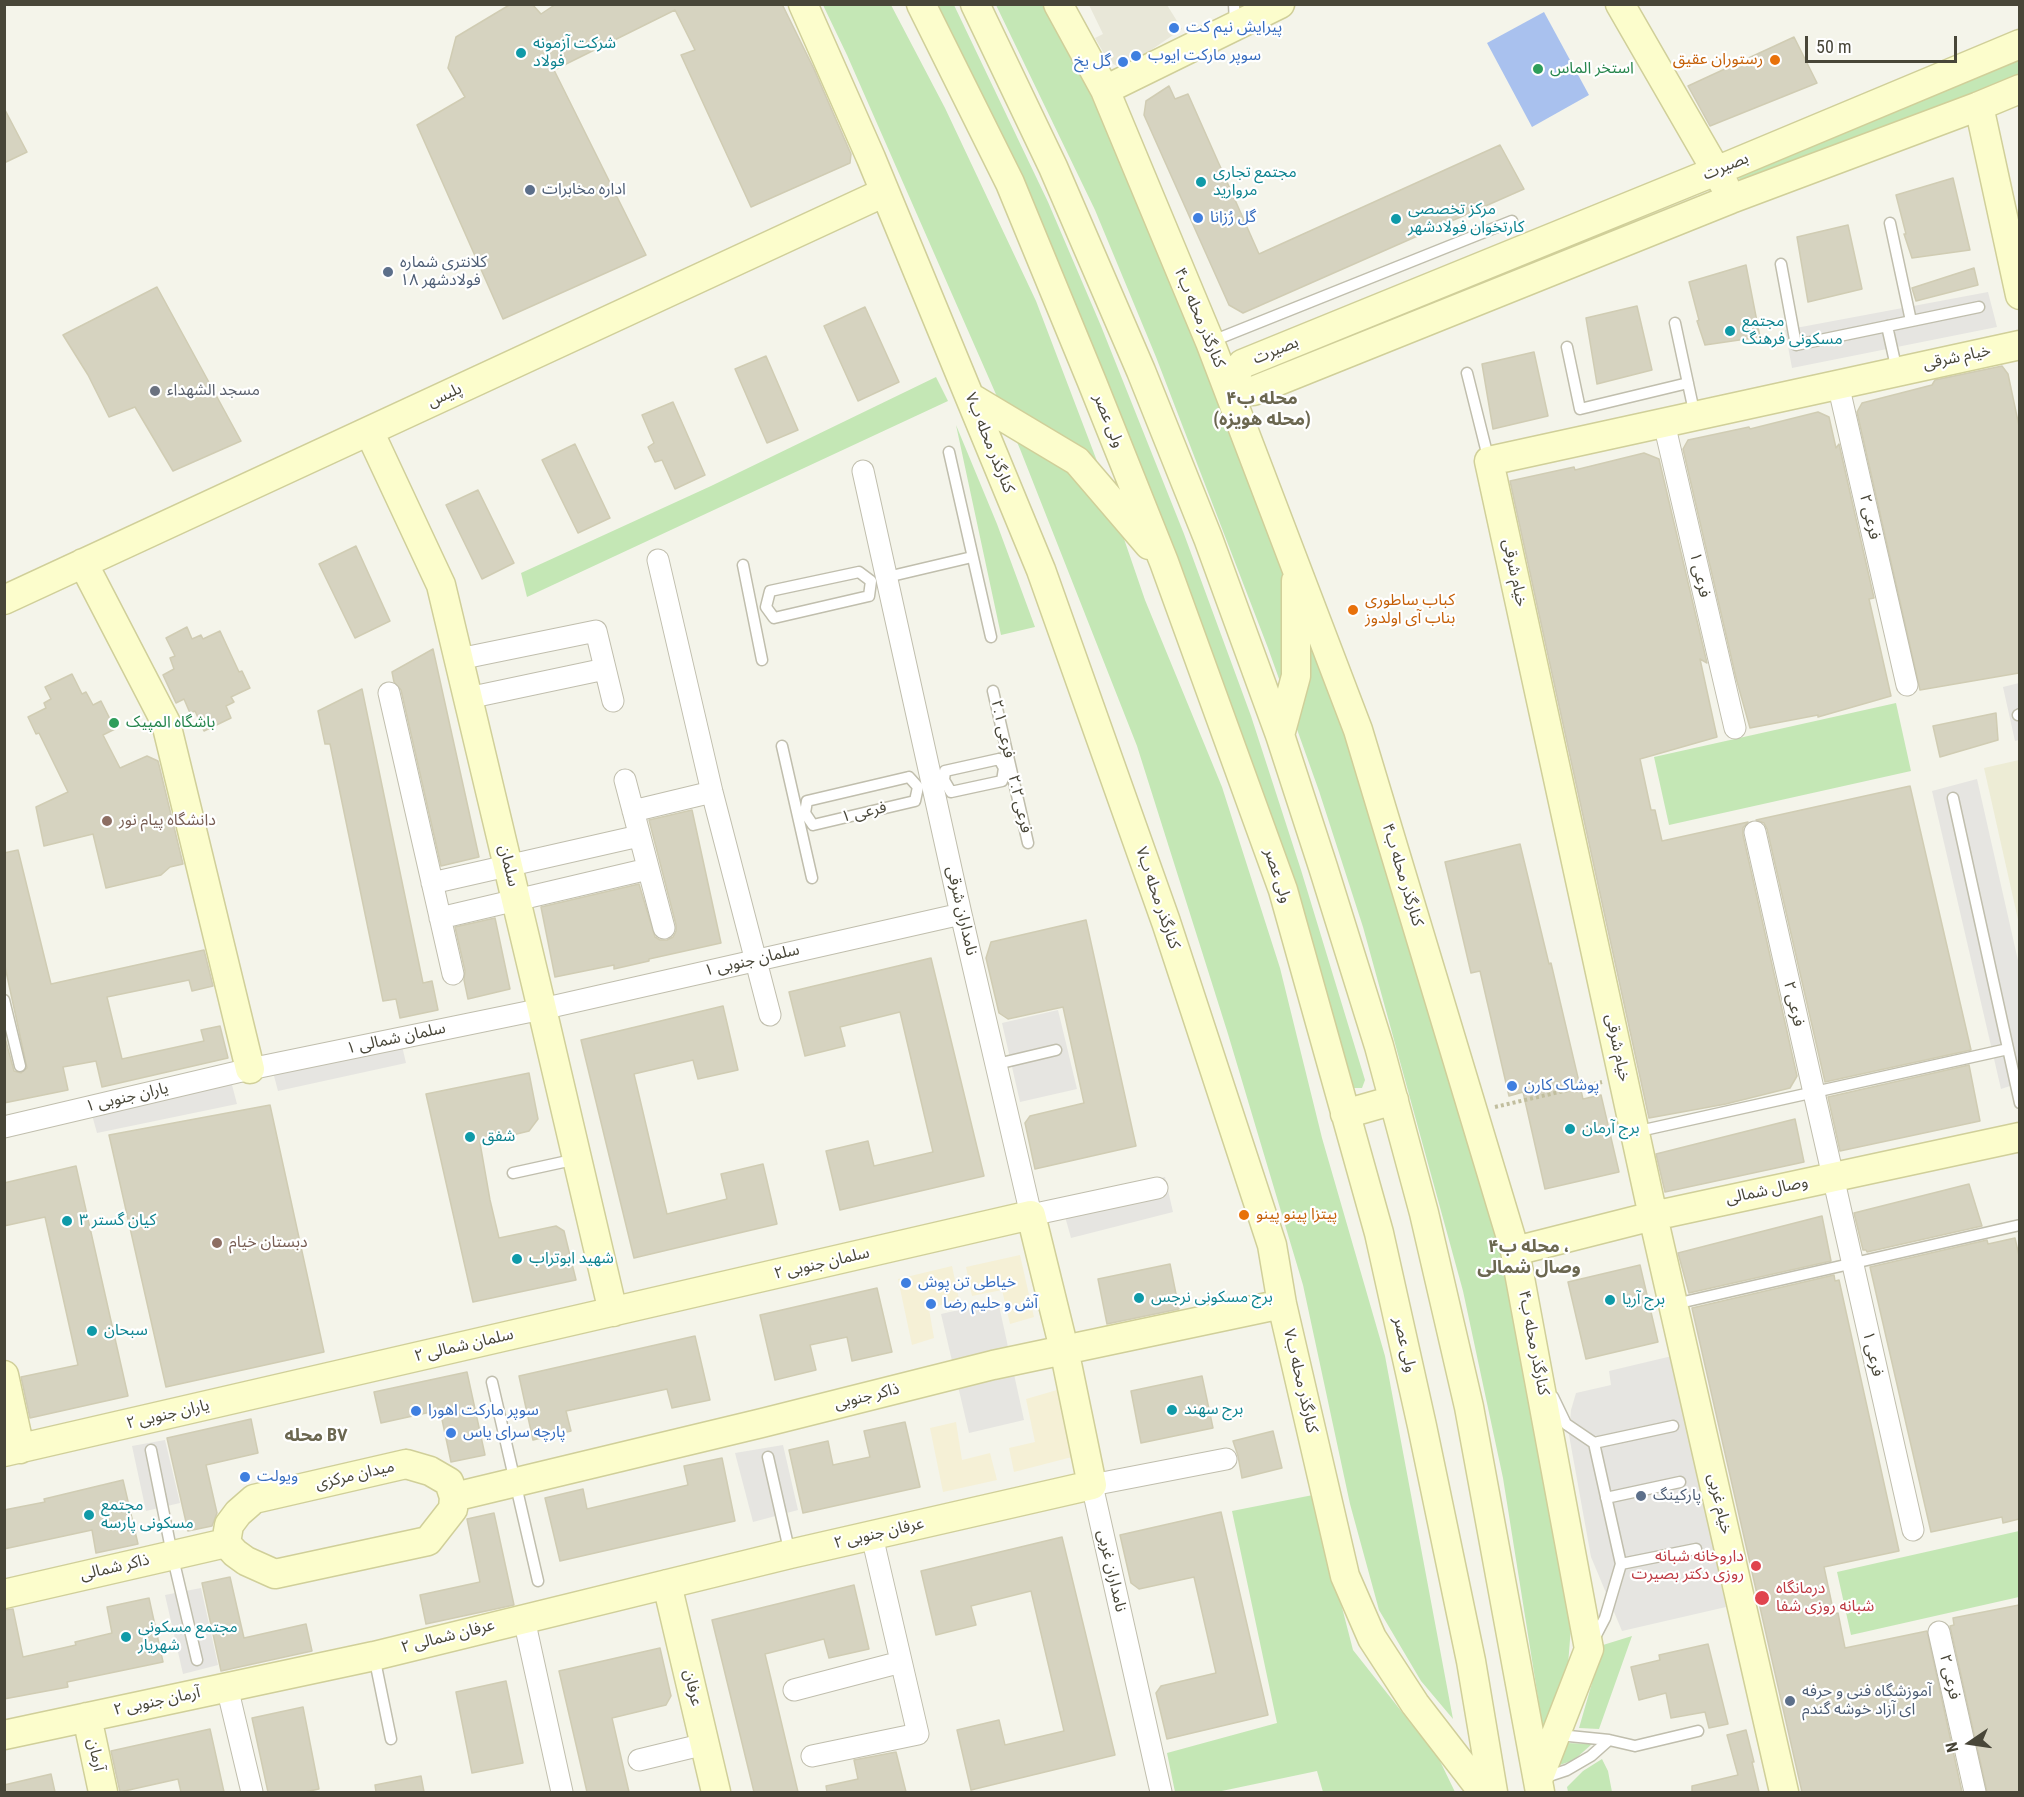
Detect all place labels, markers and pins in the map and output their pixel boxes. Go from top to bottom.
place label: پیرایش نیم کت [1186,18,1282,38]
marker: پیرایش نیم کت [1167,21,1181,35]
place label: شرکت آزمونه فولاد [533,34,616,72]
marker: شرکت آزمونه فولاد [514,46,528,60]
place label: سوپر مارکت ایوب [1148,46,1261,66]
marker: سوپر مارکت ایوب [1129,49,1143,63]
place label: رستوران عقیق [1673,50,1763,70]
place label: گل یخ [1074,52,1111,72]
marker: رستوران عقیق [1768,53,1782,67]
marker: گل یخ [1116,55,1130,69]
place label: استخر الماس [1550,59,1634,79]
marker: استخر الماس [1531,62,1545,76]
place label: مجتمع تجاری مروارید [1213,163,1297,201]
marker: مجتمع تجاری مروارید [1194,175,1208,189]
place label: اداره مخابرات [542,180,626,200]
marker: اداره مخابرات [523,183,537,197]
place label: مرکز تخصصی کارتخوان فولادشهر [1408,200,1524,238]
place label: گل رُزانا [1210,208,1256,228]
marker: گل رُزانا [1191,211,1205,225]
marker: مرکز تخصصی کارتخوان فولادشهر [1389,212,1403,226]
place label: کلانتری شماره ۱۸ فولادشهر [400,253,487,291]
marker: کلانتری شماره ۱۸ فولادشهر [381,265,395,279]
place label: مجتمع مسکونی فرهنگ [1742,312,1843,350]
marker: مجتمع مسکونی فرهنگ [1723,324,1737,338]
place label: مسجد الشهداء [167,381,260,401]
marker: مسجد الشهداء [148,384,162,398]
place label: کباب ساطوری بناب آی اولدوز [1365,591,1455,629]
marker: کباب ساطوری بناب آی اولدوز [1346,603,1360,617]
place label: باشگاه المپیک [126,713,215,733]
marker: باشگاه المپیک [107,716,121,730]
place label: دانشگاه پیام نور [119,811,216,831]
marker: دانشگاه پیام نور [100,814,114,828]
place label: پوشاک کارن [1524,1076,1599,1096]
marker: پوشاک کارن [1505,1079,1519,1093]
place label: برج آرمان [1582,1119,1640,1139]
marker: برج آرمان [1563,1122,1577,1136]
place label: شفق [482,1127,515,1147]
marker: شفق [463,1130,477,1144]
place label: پیتزا پینو پینو [1256,1205,1337,1225]
marker: پیتزا پینو پینو [1237,1208,1251,1222]
place label: کیان گستر ۳ [79,1211,156,1231]
marker: کیان گستر ۳ [60,1214,74,1228]
place label: دبستان خیام [229,1233,308,1253]
marker: دبستان خیام [210,1236,224,1250]
place label: شهید ابوتراب [529,1249,614,1269]
marker: شهید ابوتراب [510,1252,524,1266]
place label: خیاطی تن پوش [918,1273,1016,1293]
marker: خیاطی تن پوش [899,1276,913,1290]
place label: برج مسکونی نرجس [1151,1288,1273,1308]
place label: برج آریا [1622,1290,1665,1310]
marker: برج مسکونی نرجس [1132,1291,1146,1305]
marker: برج آریا [1603,1293,1617,1307]
place label: آش و حلیم رضا [943,1294,1038,1314]
marker: آش و حلیم رضا [924,1297,938,1311]
place label: سبحان [104,1321,148,1341]
marker: سبحان [85,1324,99,1338]
place label: برج سهند [1184,1400,1243,1420]
place label: سوپر مارکت اهورا [428,1401,539,1421]
marker: برج سهند [1165,1403,1179,1417]
marker: سوپر مارکت اهورا [409,1404,423,1418]
place label: پارچه سرای یاس [463,1423,565,1443]
marker: پارچه سرای یاس [444,1426,458,1440]
place label: ویولت [257,1467,298,1487]
marker: ویولت [238,1470,252,1484]
place label: پارکینگ [1653,1486,1701,1506]
marker: پارکینگ [1634,1489,1648,1503]
place label: مجتمع مسکونی پارسه [101,1496,194,1534]
marker: مجتمع مسکونی پارسه [82,1508,96,1522]
place label: داروخانه شبانه روزی دکتر بصیرت [1631,1547,1744,1585]
marker: داروخانه شبانه روزی دکتر بصیرت [1749,1559,1763,1573]
place label: درمانگاه شبانه روزی شفا [1776,1579,1874,1617]
marker: درمانگاه شبانه روزی شفا [1753,1589,1771,1607]
place label: مجتمع مسکونی شهریار [138,1618,238,1656]
marker: مجتمع مسکونی شهریار [119,1630,133,1644]
place label: آموزشگاه فنی و حرفه ای آزاد خوشه گندم [1802,1682,1932,1720]
marker: آموزشگاه فنی و حرفه ای آزاد خوشه گندم [1783,1694,1797,1708]

